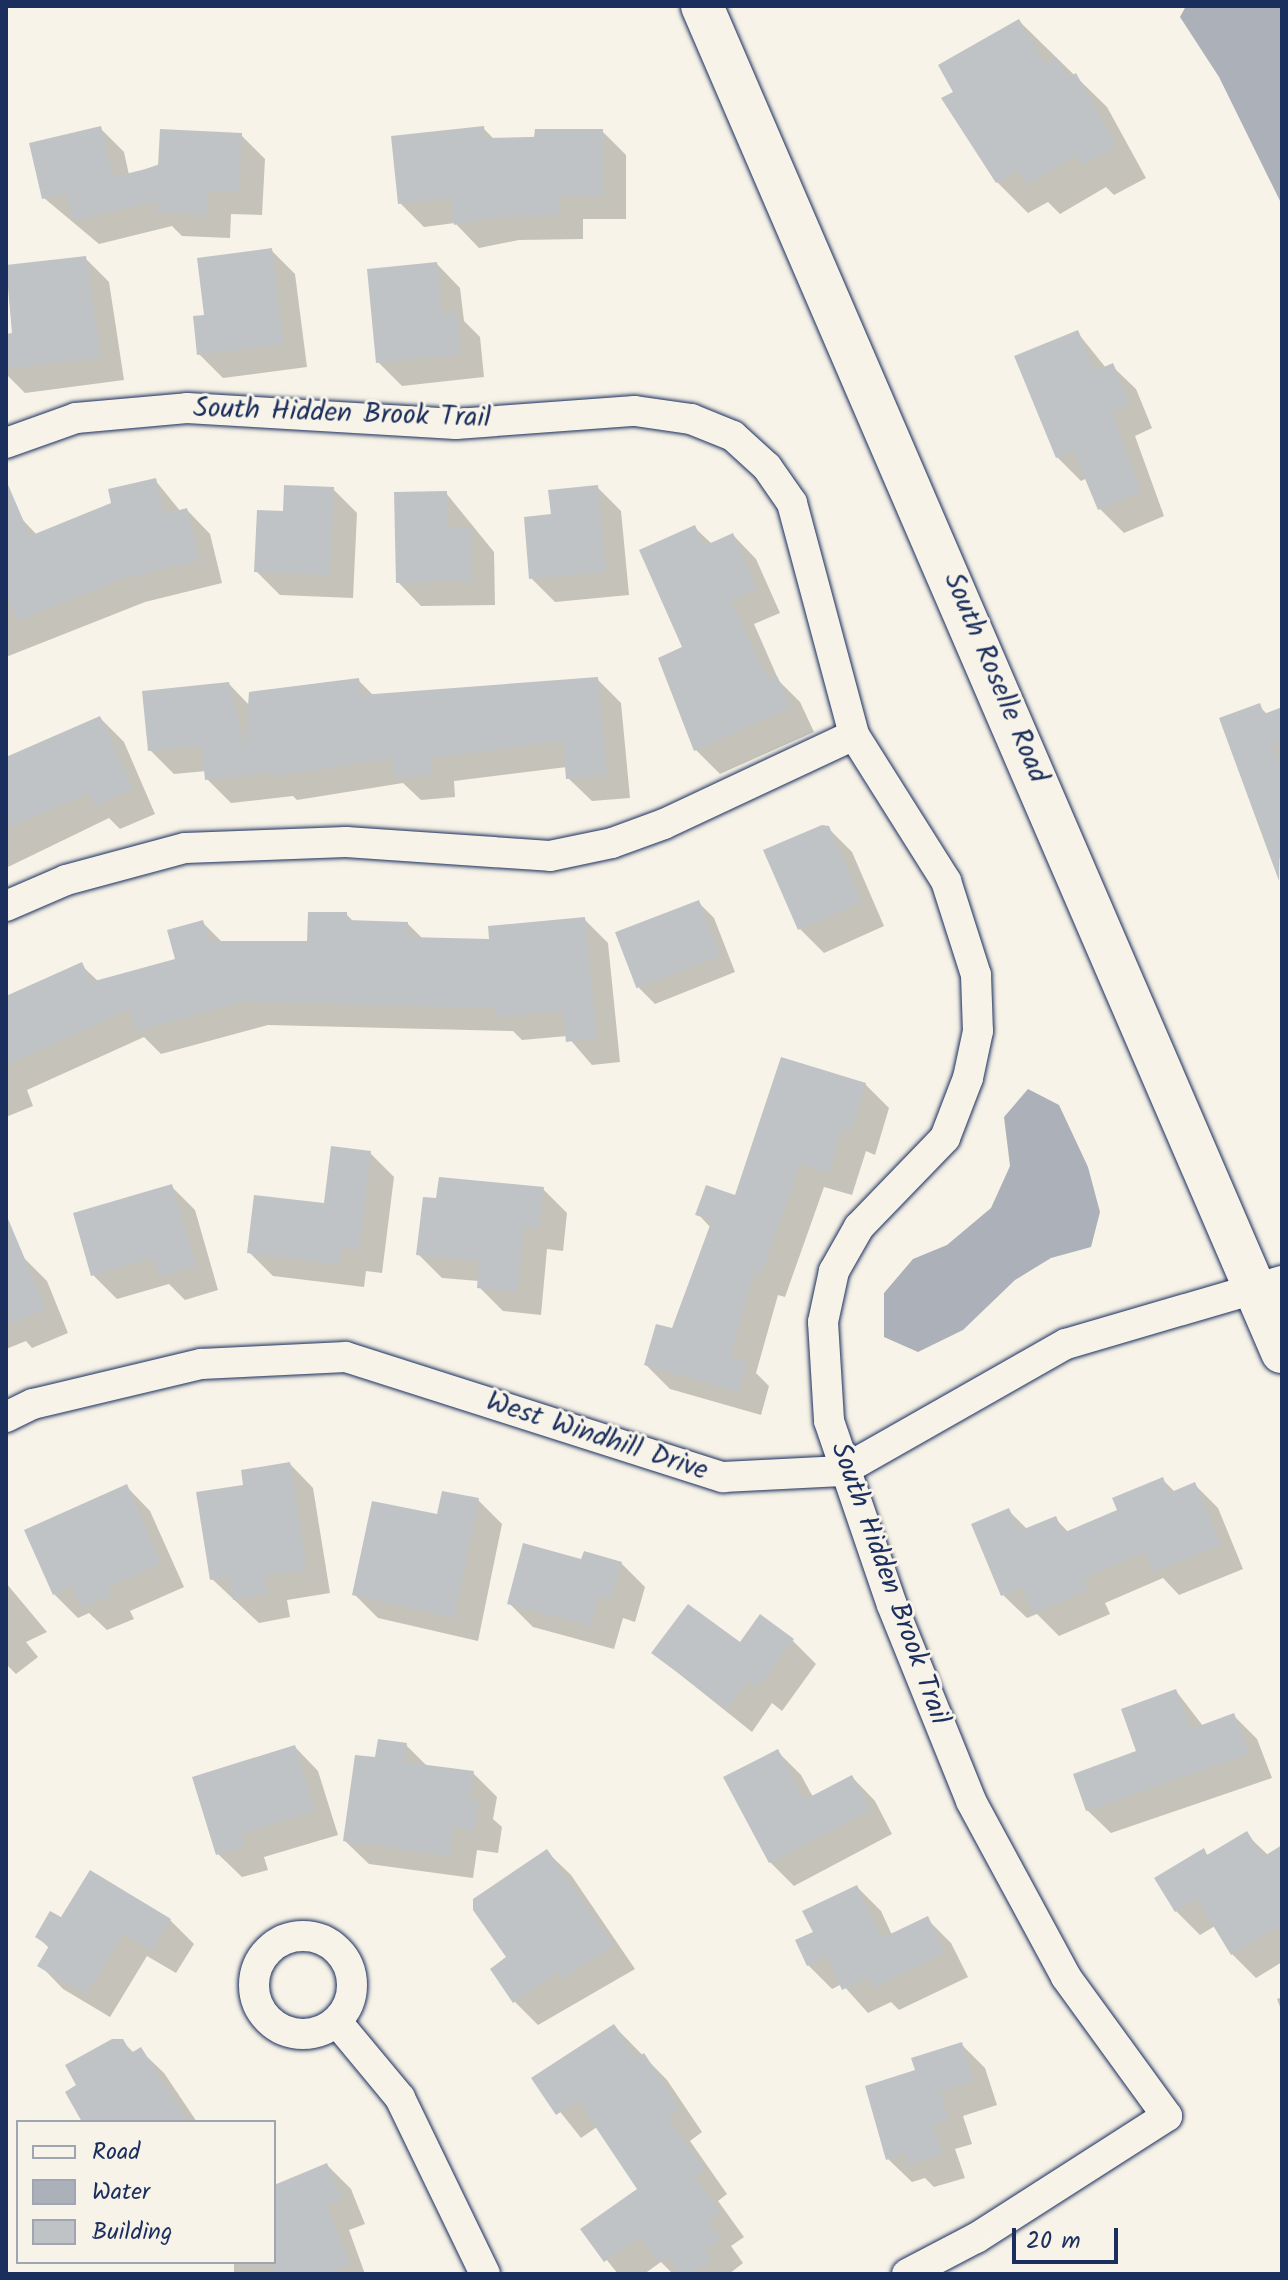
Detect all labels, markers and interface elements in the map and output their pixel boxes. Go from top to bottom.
street label: South Hidden Brook Trail [193,392,491,436]
street label: South Roselle Road [936,568,1054,788]
street label: West Windhill Drive [482,1385,712,1489]
street label: South Hidden Brook Trail [822,1438,956,1730]
legend [16,2120,276,2264]
text: Road [92,2133,140,2172]
text: Water [92,2173,150,2212]
scale bar [1016,2212,1122,2262]
text: Building [92,2213,172,2252]
text: 20 m [1026,2222,1081,2261]

